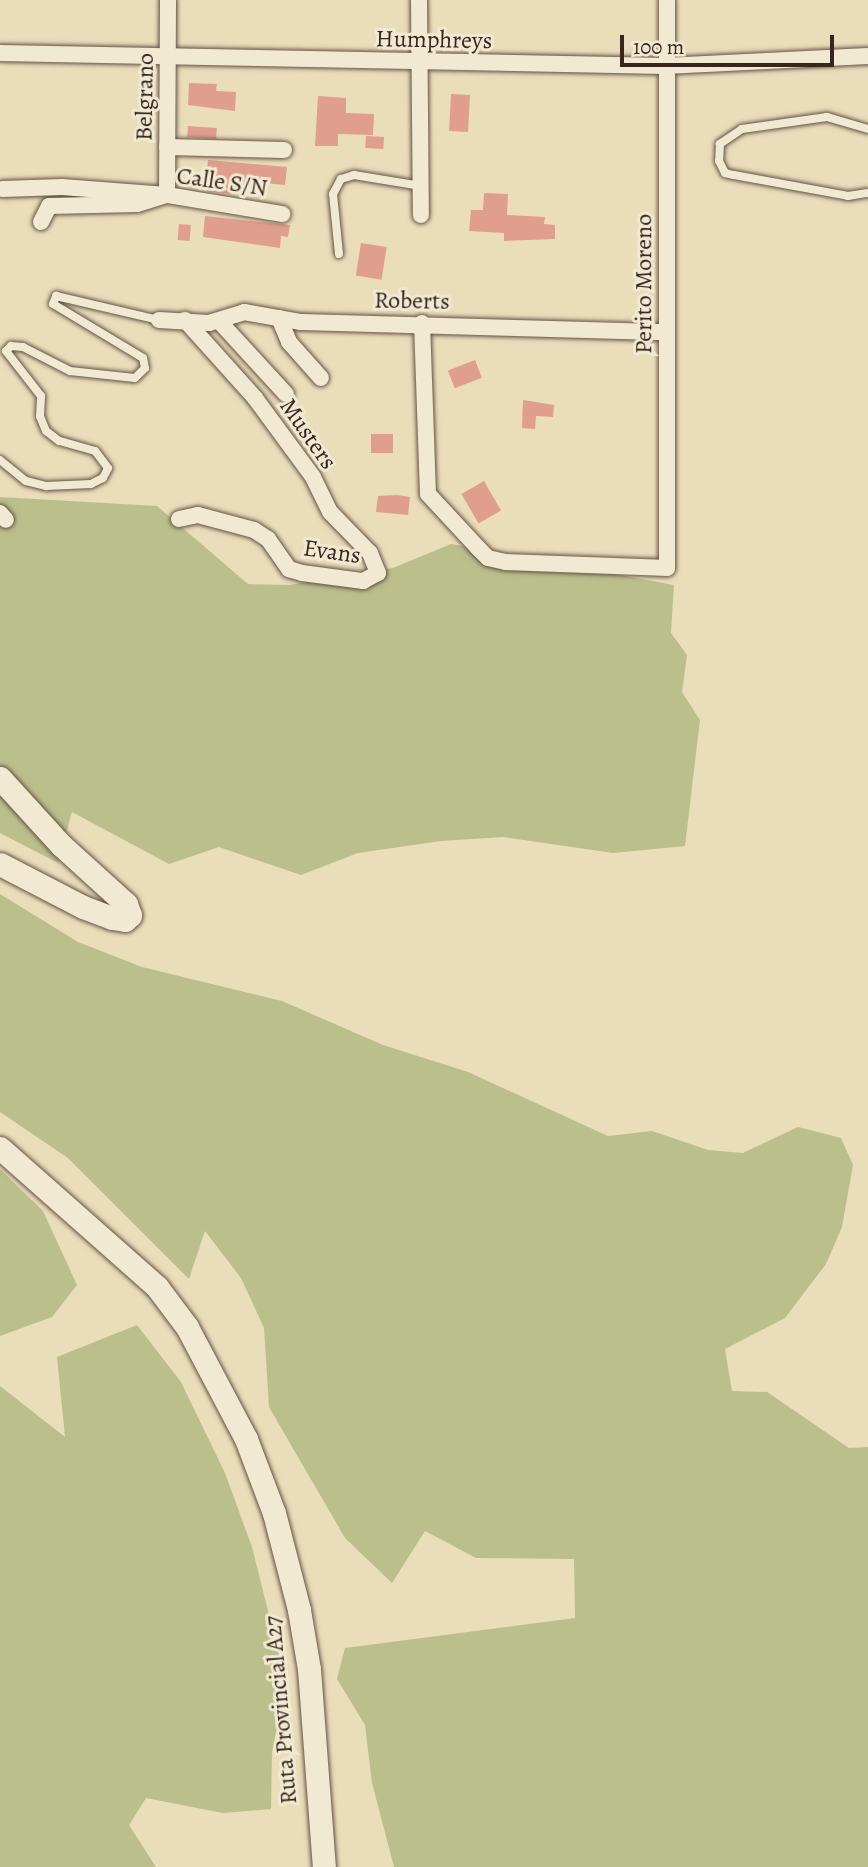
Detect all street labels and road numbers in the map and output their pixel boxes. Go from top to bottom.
street label: Humphreys [375,25,493,55]
street label: Belgrano [130,53,160,141]
street label: Calle S/N [175,161,269,203]
street label: Perito Moreno [630,214,658,354]
street label: Roberts [374,286,450,316]
street label: Musters [273,393,343,475]
street label: Evans [301,534,363,570]
street label: Ruta Provincial A27 [258,1615,304,1805]

